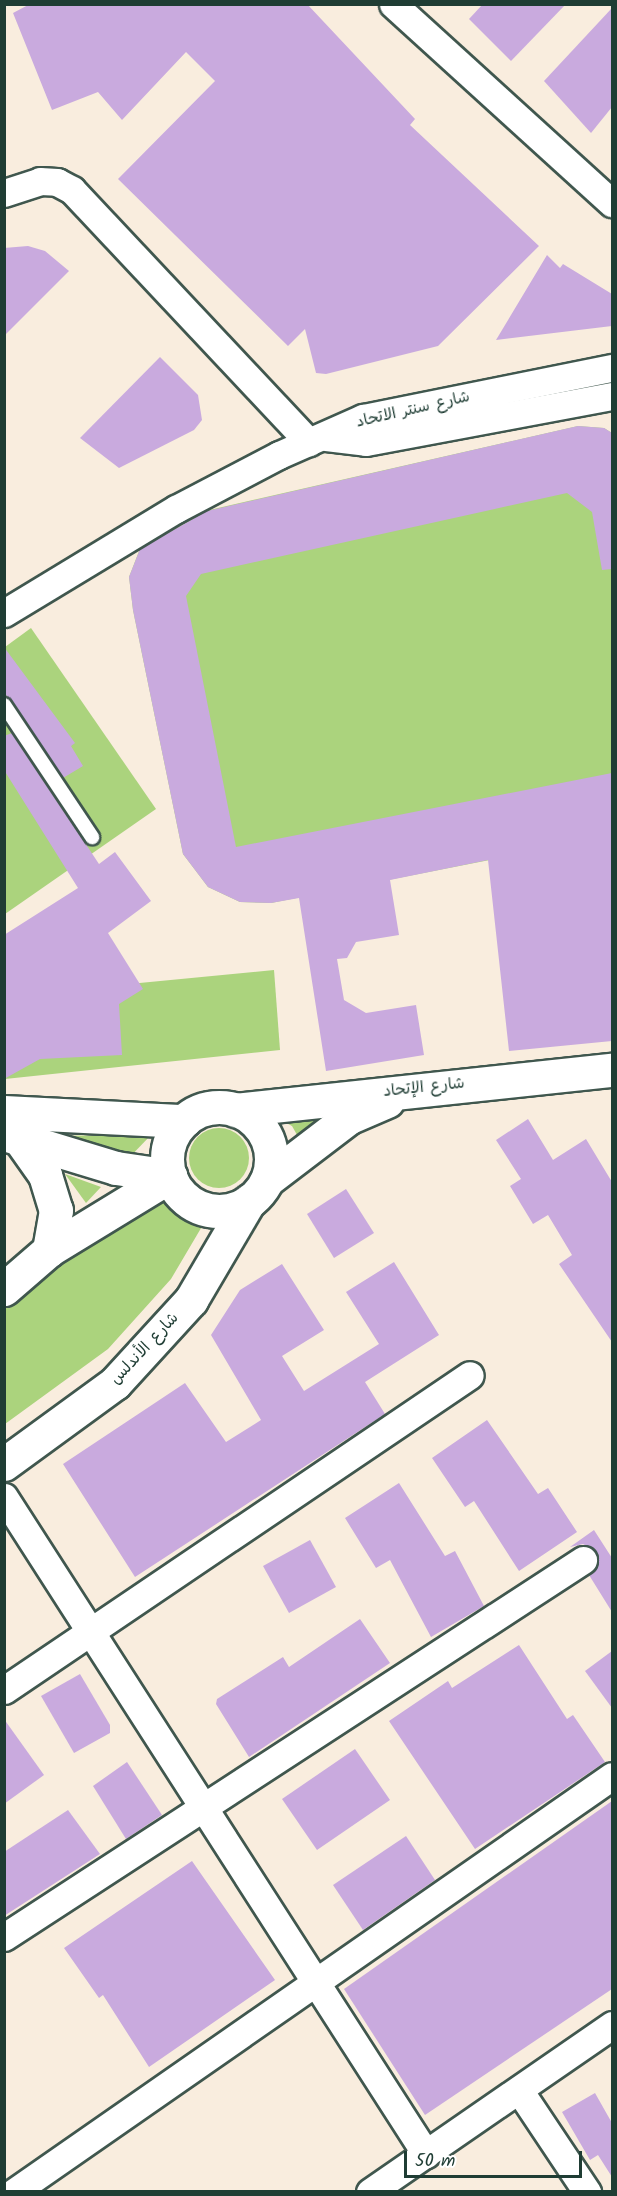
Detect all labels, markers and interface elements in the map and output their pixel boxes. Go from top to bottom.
street label: شارع سنتر الاتحاد [354,388,472,432]
street label: شارع الإتحاد [382,1074,466,1102]
street label: شارع الأندلس [107,1309,183,1389]
scale bar [407,2139,586,2177]
text: 50 m [415,2147,455,2176]

